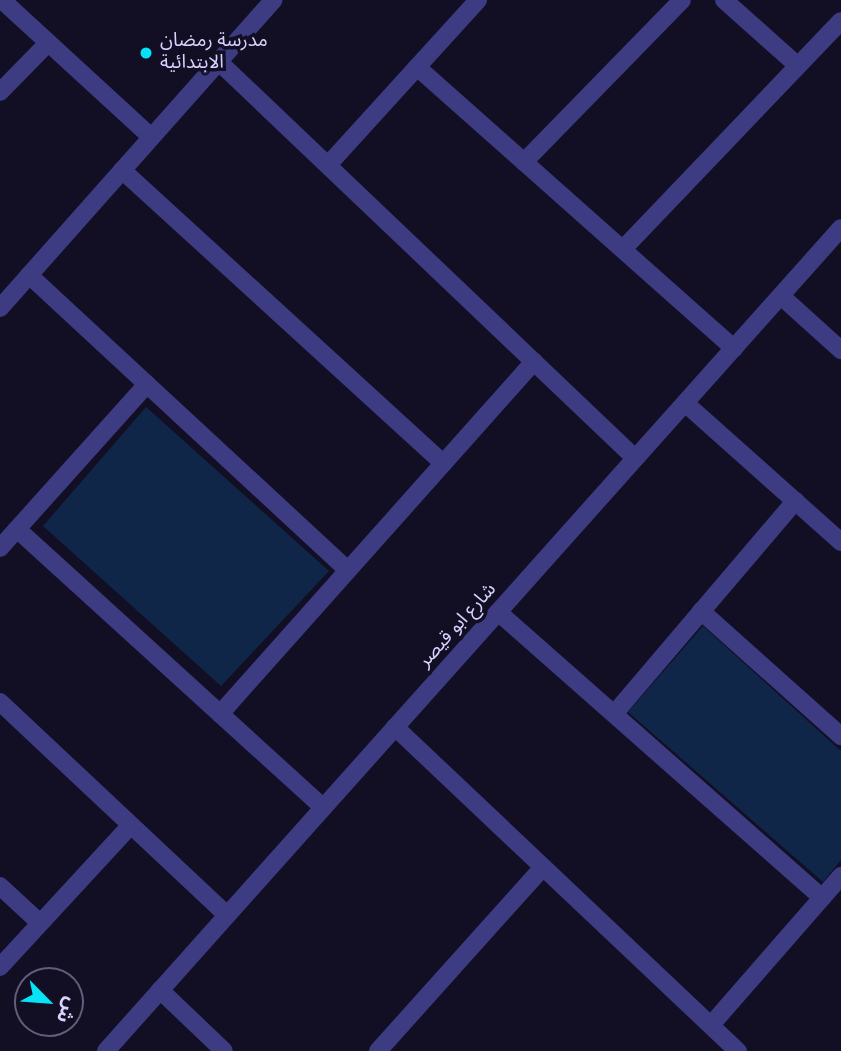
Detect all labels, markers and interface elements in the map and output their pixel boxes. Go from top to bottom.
place label: مدرسة رمضان الابتدائية [160,31,268,75]
marker: مدرسة رمضان الابتدائية [138,45,154,61]
street label: شارع ابو قيصر [414,579,502,673]
north arrow [14,967,84,1037]
text: ش [50,993,83,1027]

